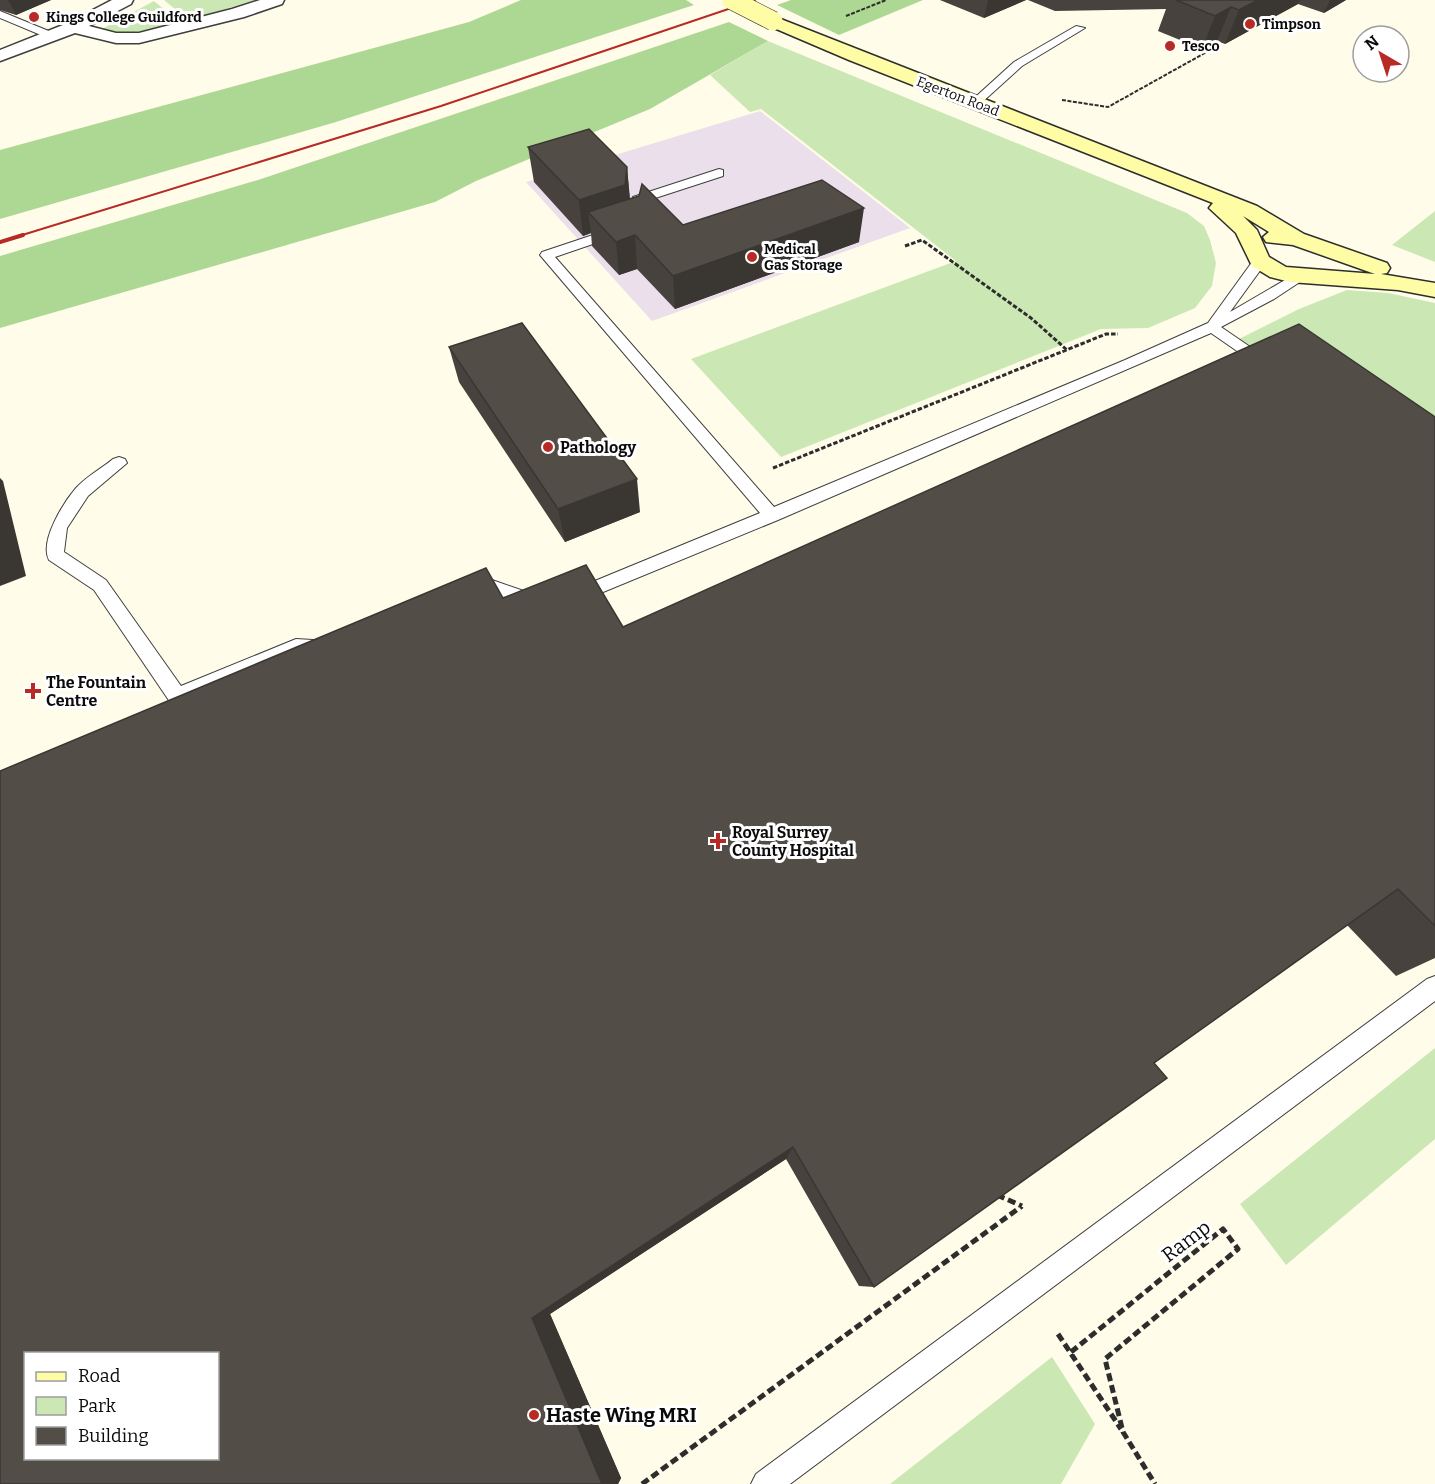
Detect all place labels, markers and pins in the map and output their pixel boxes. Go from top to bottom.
place label: Kings College Guildford [46,9,202,26]
marker: Kings College Guildford [27,10,41,24]
place label: Timpson [1262,16,1321,33]
marker: Timpson [1243,17,1257,31]
place label: Tesco [1182,38,1220,55]
marker: Tesco [1163,39,1177,53]
place label: Medical Gas Storage [764,241,843,274]
marker: Medical Gas Storage [745,250,759,264]
place label: Pathology [560,438,636,457]
marker: Pathology [541,440,555,454]
place label: The Fountain Centre [46,673,147,710]
marker: The Fountain Centre [24,682,42,700]
place label: Royal Surrey County Hospital [732,823,854,860]
marker: Royal Surrey County Hospital [709,832,727,850]
place label: Haste Wing MRI [546,1403,697,1427]
marker: Haste Wing MRI [527,1408,541,1422]

